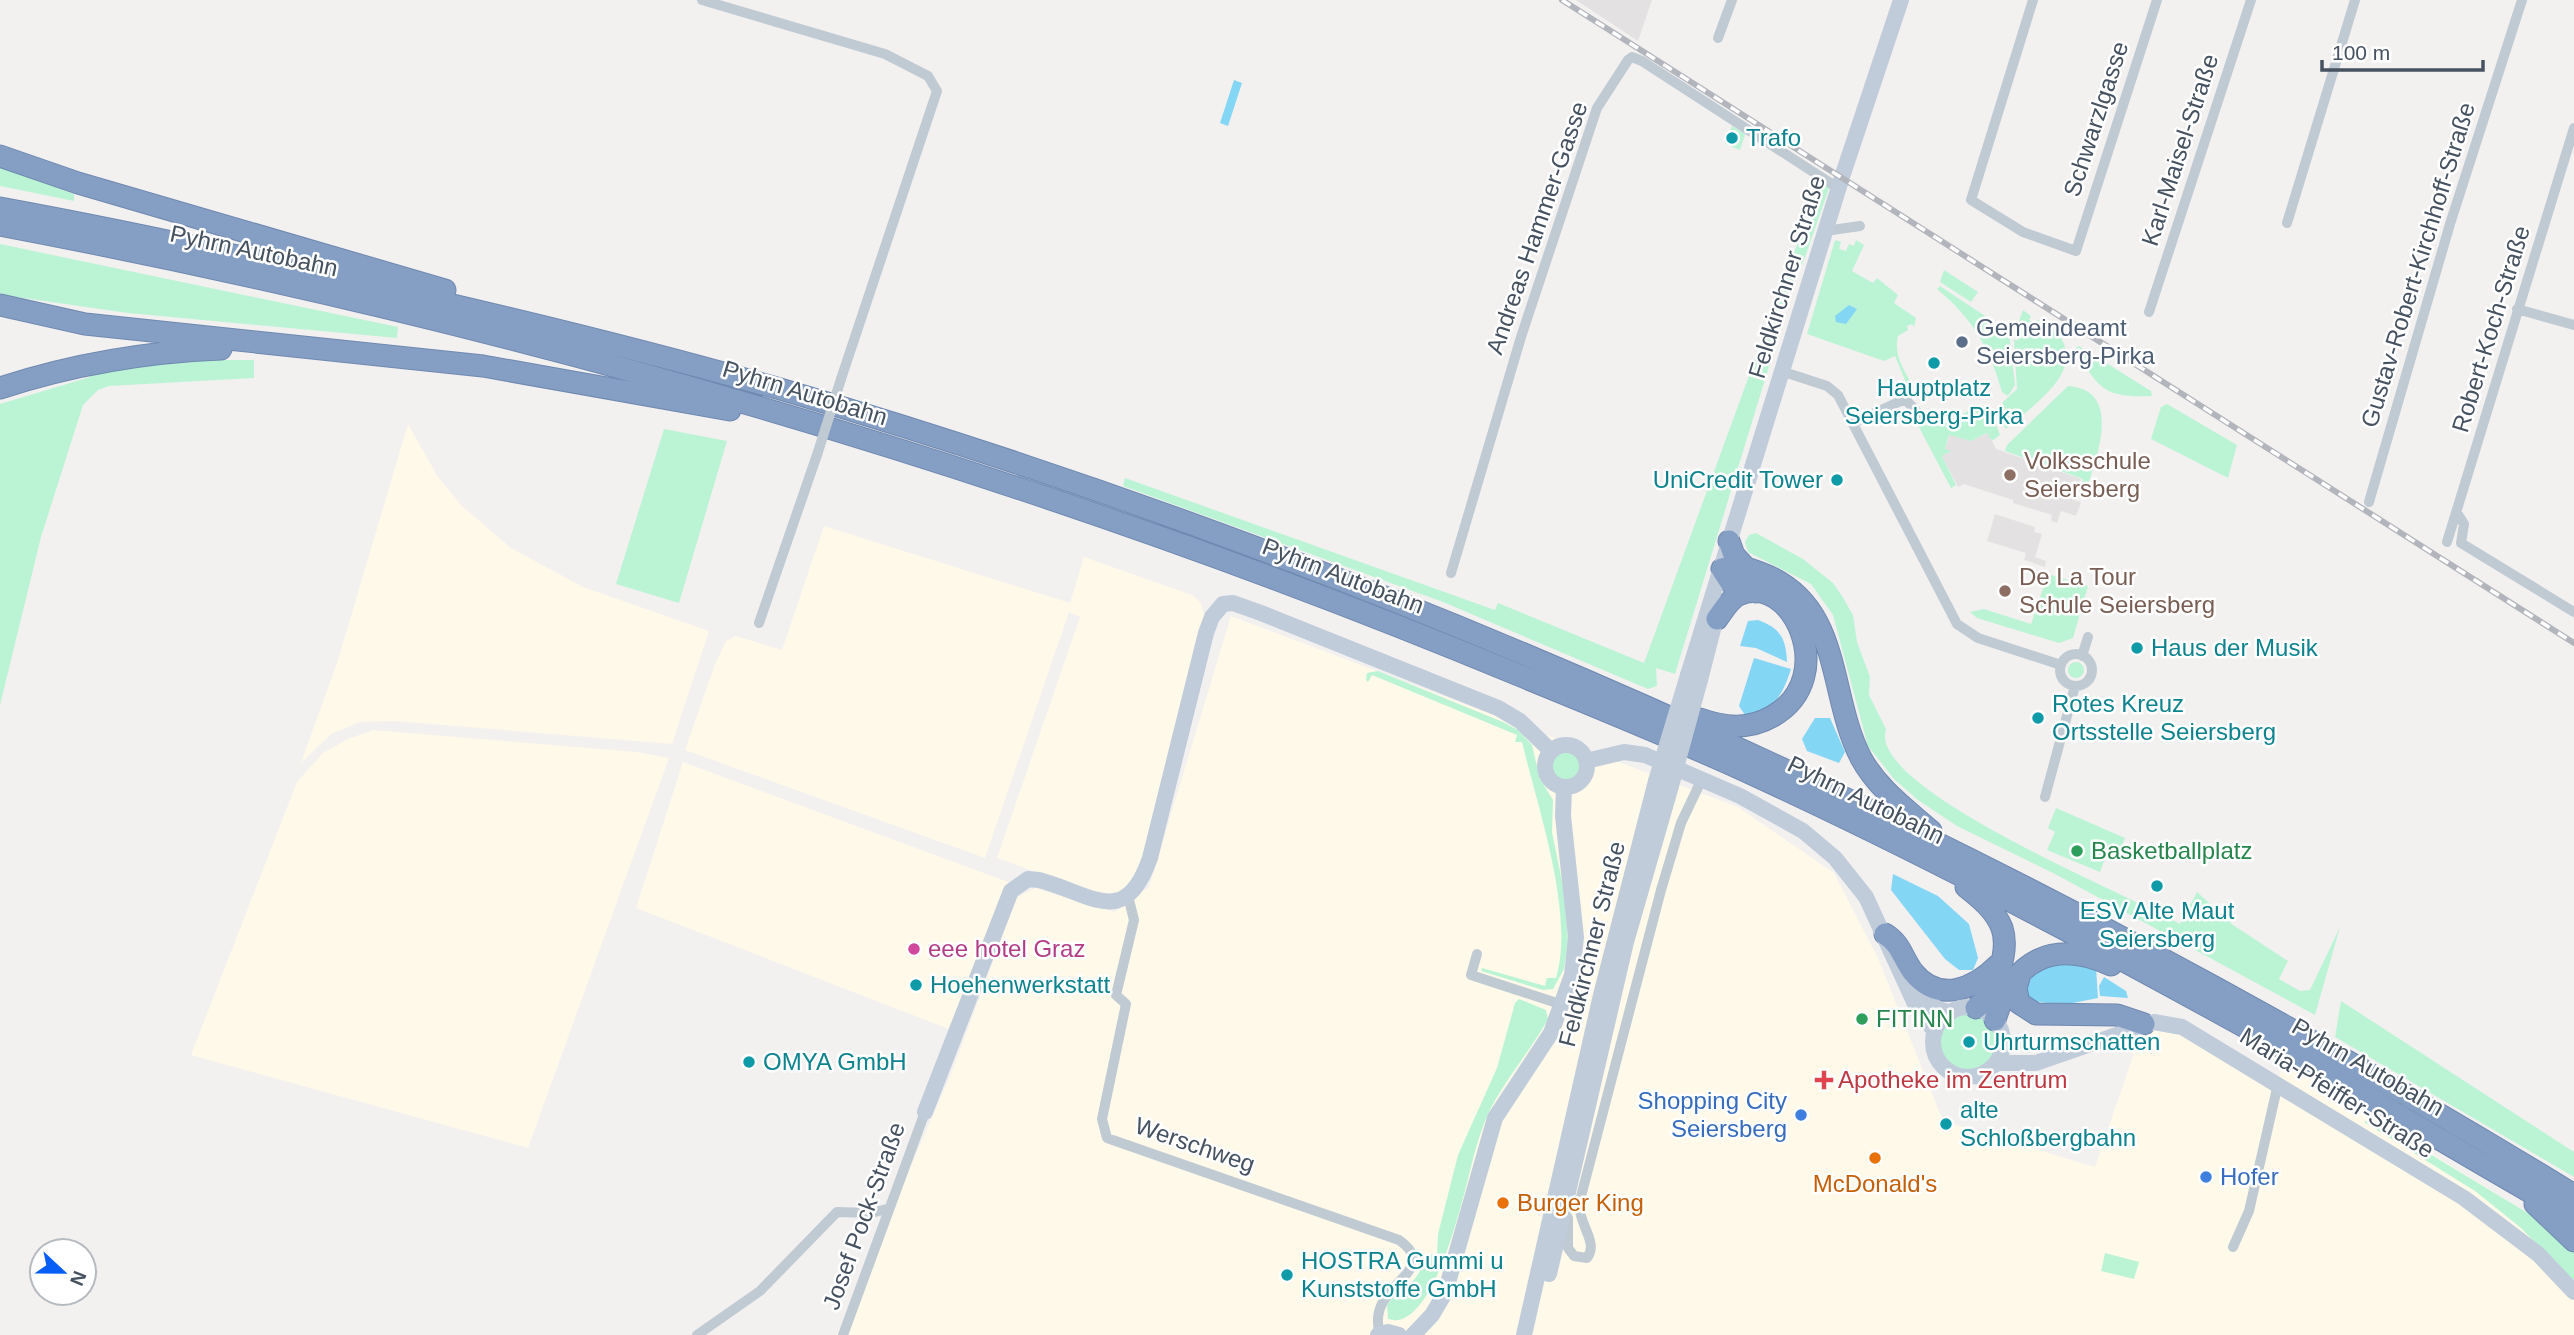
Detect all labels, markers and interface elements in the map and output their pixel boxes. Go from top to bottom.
scale bar [2322,28,2483,72]
street label: Schwarzlgasse [2058,38,2133,200]
text: 100 m [2332,41,2390,64]
street label: Karl-Maisel-Straße [2136,51,2223,249]
street label: Andreas Hammer-Gasse [1481,98,1592,358]
street label: Gustav-Robert-Kirchhoff-Straße [2355,99,2480,431]
place label: Trafo [1746,124,1801,151]
marker: Trafo [1724,130,1740,146]
street label: Feldkirchner Straße [1743,172,1830,382]
street label: Pyhrn Autobahn [168,220,340,281]
street label: Robert-Koch-Straße [2446,222,2535,435]
place label: Gemeindeamt Seiersberg-Pirka [1976,314,2155,369]
marker: Gemeindeamt Seiersberg-Pirka [1954,334,1970,350]
street label: Pyhrn Autobahn [720,355,891,430]
marker: Hauptplatz Seiersberg-Pirka [1926,355,1942,371]
place label: Hauptplatz Seiersberg-Pirka [1845,374,2024,429]
place label: Volksschule Seiersberg [2024,447,2151,502]
place label: UniCredit Tower [1653,466,1823,493]
marker: Volksschule Seiersberg [2002,467,2018,483]
marker: UniCredit Tower [1829,472,1845,488]
street label: Pyhrn Autobahn [1259,532,1428,619]
place label: De La Tour Schule Seiersberg [2019,563,2215,618]
marker: De La Tour Schule Seiersberg [1997,583,2013,599]
place label: Haus der Musik [2151,634,2319,661]
marker: Haus der Musik [2129,640,2145,656]
place label: Rotes Kreuz Ortsstelle Seiersberg [2052,690,2276,745]
marker: Rotes Kreuz Ortsstelle Seiersberg [2030,710,2046,726]
street label: Pyhrn Autobahn [1784,750,1949,849]
place label: Basketballplatz [2091,837,2252,864]
street label: Feldkirchner Straße [1553,838,1630,1049]
marker: Basketballplatz [2069,843,2085,859]
marker: ESV Alte Maut Seiersberg [2149,878,2165,894]
place label: ESV Alte Maut Seiersberg [2080,897,2235,952]
place label: eee hotel Graz [928,935,1085,962]
marker: eee hotel Graz [906,941,922,957]
place label: Hoehenwerkstatt [930,971,1110,998]
marker: Hoehenwerkstatt [908,977,924,993]
place label: FITINN [1876,1005,1953,1032]
marker: FITINN [1854,1011,1870,1027]
street label: Pyhrn Autobahn [2288,1012,2449,1121]
street label: Maria-Pfeiffer-Straße [2235,1022,2439,1163]
place label: Uhrturmschatten [1983,1028,2160,1055]
marker: Uhrturmschatten [1961,1034,1977,1050]
place label: OMYA GmbH [763,1048,907,1075]
marker: OMYA GmbH [741,1054,757,1070]
place label: Apotheke im Zentrum [1838,1066,2067,1093]
marker: Apotheke im Zentrum [1816,1072,1832,1088]
place label: Shopping City Seiersberg [1638,1087,1787,1142]
place label: alte Schloßbergbahn [1960,1096,2136,1151]
marker: Shopping City Seiersberg [1793,1107,1809,1123]
street label: Werschweg [1132,1111,1259,1178]
marker: alte Schloßbergbahn [1938,1116,1954,1132]
street label: Josef Pock-Straße [817,1118,910,1313]
marker: McDonald's [1867,1150,1883,1166]
place label: Hofer [2220,1163,2279,1190]
marker: Hofer [2198,1169,2214,1185]
place label: McDonald's [1813,1170,1937,1197]
place label: Burger King [1517,1189,1644,1216]
marker: Burger King [1495,1195,1511,1211]
north arrow [28,1237,98,1307]
place label: HOSTRA Gummi u Kunststoffe GmbH [1301,1247,1504,1302]
marker: HOSTRA Gummi u Kunststoffe GmbH [1279,1267,1295,1283]
text: N [66,1268,91,1288]

